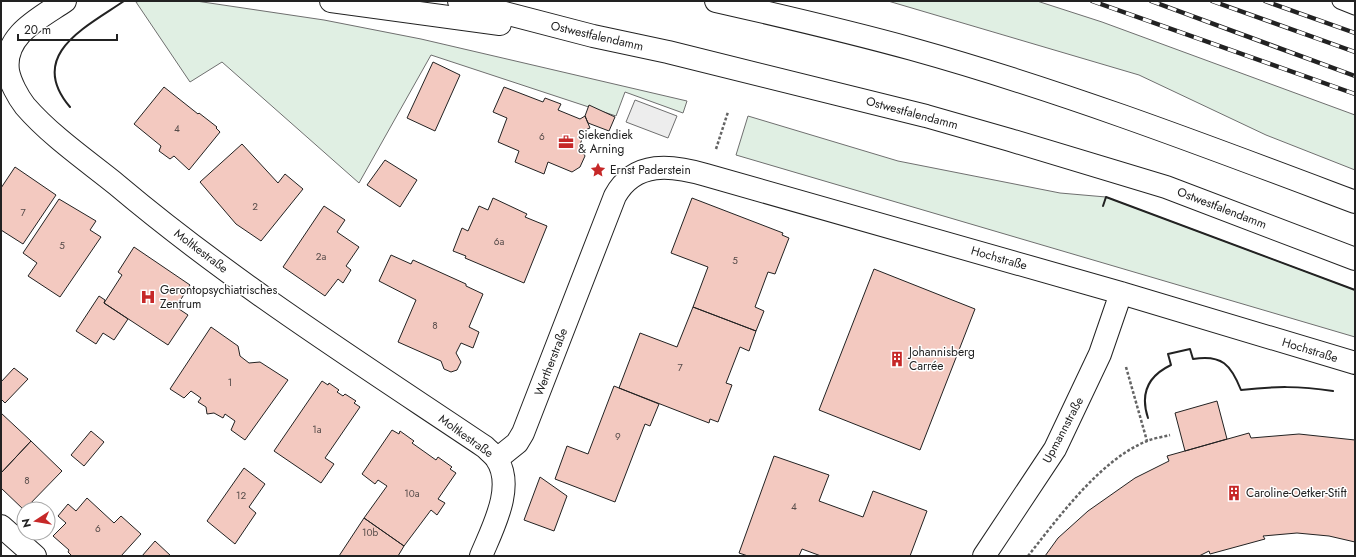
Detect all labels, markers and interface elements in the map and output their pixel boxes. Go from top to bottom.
scale bar [18,16,117,42]
street label: Ostwestfalendamm [549,17,645,55]
text: 20 m [24,21,51,39]
street label: Ostwestfalendamm [864,92,960,134]
house number: 4 [174,121,180,136]
place label: Siekendiek & Arning [578,126,634,158]
house number: 6 [539,129,545,144]
office icon: Siekendiek & Arning [557,133,575,151]
place icon: Ernst Paderstein [589,161,607,179]
place label: Ernst Paderstein [610,161,691,179]
street label: Ostwestfalendamm [1174,183,1270,233]
house number: 2 [252,199,258,214]
house number: 7 [20,205,26,220]
street label: Moltkestraße [170,225,232,277]
house number: 6a [494,234,504,249]
house number: 5 [59,238,65,253]
street label: Hochstraße [969,241,1029,275]
house number: 2a [316,249,326,264]
house number: 5 [732,253,738,268]
place label: Gerontopsychiatrisches Zentrum [160,281,278,313]
hospital icon: Gerontopsychiatrisches Zentrum [139,288,157,306]
house number: 8 [432,318,438,333]
street label: Wertherstraße [530,326,572,398]
street label: Hochstraße [1280,333,1340,367]
place label: Johannisberg Carrée [907,343,975,375]
building icon: Johannisberg Carrée [888,350,906,368]
house number: 7 [677,360,683,375]
house number: 1 [228,375,232,390]
street label: Upmannstraße [1038,394,1088,466]
street label: Moltkestraße [435,410,497,462]
house number: 1a [312,422,322,437]
house number: 9 [615,429,621,444]
house number: 8 [24,473,30,488]
building icon: Caroline-Oetker-Stift [1225,484,1243,502]
place label: Caroline-Oetker-Stift [1246,484,1347,502]
house number: 10a [404,486,420,501]
house number: 12 [236,488,246,503]
house number: 4 [791,499,797,514]
north arrow [16,501,56,541]
text: N [17,517,35,529]
house number: 6 [95,521,101,536]
house number: 10b [362,525,378,540]

